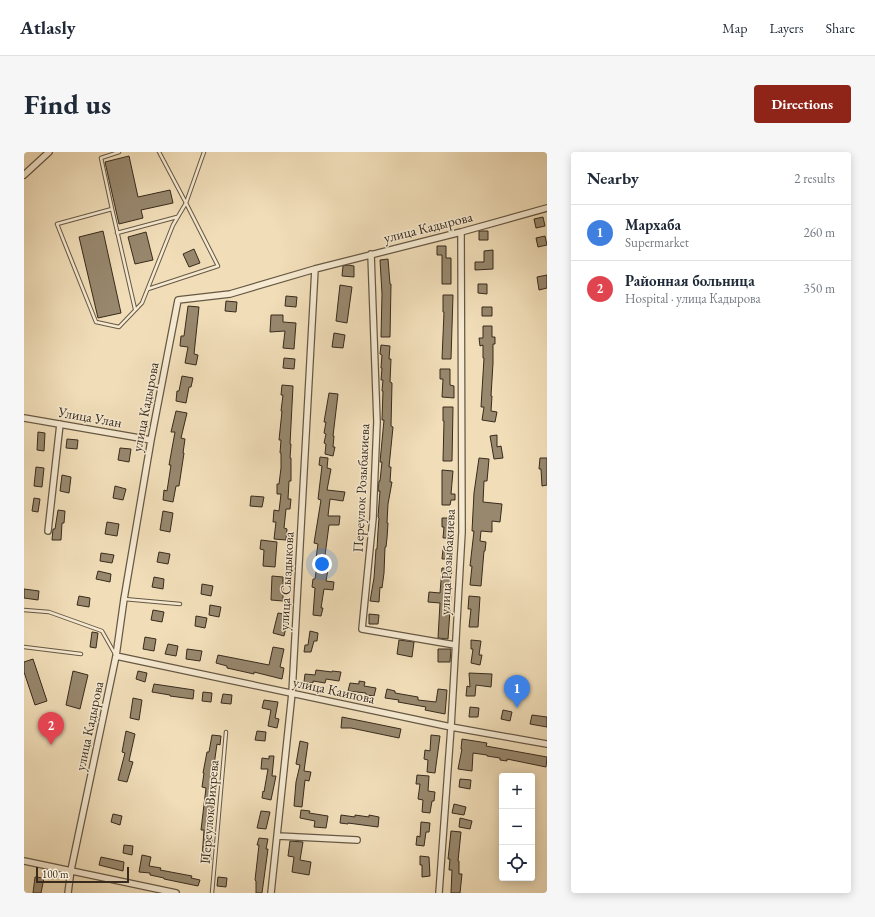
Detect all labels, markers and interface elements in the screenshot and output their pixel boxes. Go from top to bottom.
text: Atlasly [20,15,76,40]
text: Map [722,19,747,37]
text: Layers [769,19,804,37]
text: Share [826,19,855,37]
button: Directions [754,85,851,123]
text: Find us [24,86,111,122]
text: Nearby [587,167,639,189]
text: 2 results [794,170,835,187]
street label: улица Кадырова [382,207,475,247]
text: Мархаба [625,215,681,234]
text: 1 [597,224,603,241]
text: 260 m [804,224,835,241]
text: Supermarket [625,234,689,251]
text: Районная больница [625,271,755,290]
text: 2 [597,280,603,297]
text: 350 m [804,280,835,297]
text: Hospital · улица Кадырова [625,290,761,307]
street label: улица Кадырова [127,360,163,453]
street label: Улица Улан [56,402,123,431]
street label: Переулок Розыбакиева [349,423,373,553]
street label: улица Розыбакиева [435,508,459,615]
street label: улица Сыздыкова [274,531,298,631]
your location [312,554,332,574]
street label: улица Каипова [291,673,377,708]
pin: 1 [504,675,530,708]
street label: улица Кадырова [71,679,107,772]
pin: 2 [38,712,64,745]
street label: Переулок Вихрева [195,759,223,865]
map controls [499,773,535,881]
button: + [499,773,535,809]
button: − [499,809,535,845]
button: locate [499,845,535,881]
scale bar [36,865,129,884]
text: 100 m [42,867,69,881]

